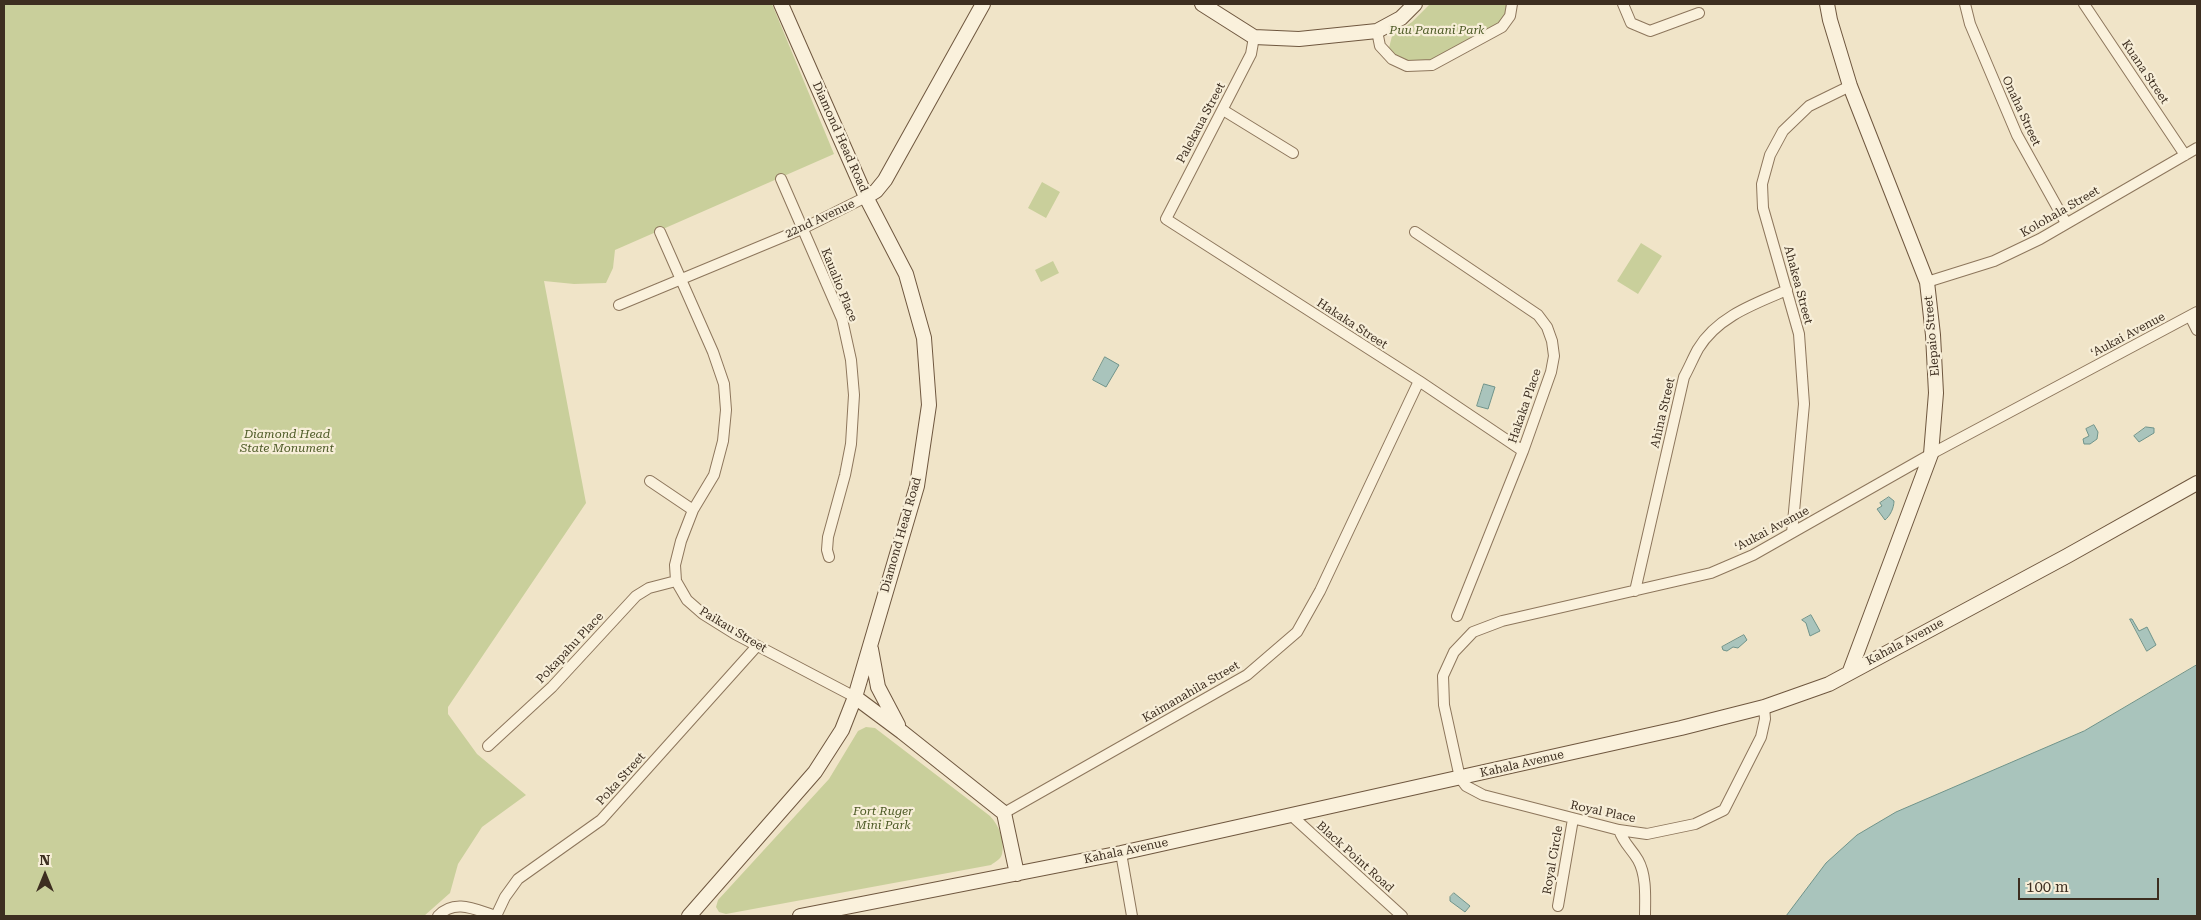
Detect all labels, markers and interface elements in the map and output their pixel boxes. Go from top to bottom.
park label: Puu Panani Park [1389,23,1485,37]
street label: Kuana Street [2118,37,2172,107]
street label: Onaha Street [1999,74,2043,148]
street label: Diamond Head Road [809,80,871,194]
street label: Palekaua Street [1174,80,1228,166]
street label: Kolohala Street [2018,184,2102,240]
street label: 22nd Avenue [783,197,857,241]
street label: Ahakea Street [1781,244,1815,326]
street label: Kaualio Place [818,246,860,324]
street label: Elepaio Street [1921,295,1943,377]
street label: Hakaka Street [1314,296,1390,352]
street label: ʻAukai Avenue [2088,309,2168,361]
street label: Hakaka Place [1506,367,1544,445]
street label: Ahina Street [1648,376,1678,450]
park label: Diamond Head State Monument [240,427,334,455]
street label: Diamond Head Road [878,476,924,594]
street label: ʻAukai Avenue [1732,503,1812,555]
street label: Paikau Street [697,604,769,656]
street label: Pokapahu Place [533,609,607,687]
street label: Kahala Avenue [1864,616,1946,668]
street label: Kaimanahila Street [1140,658,1242,726]
street label: Kahala Avenue [1479,747,1565,781]
street label: Poka Street [594,750,648,808]
street label: Royal Place [1569,798,1637,826]
park label: Fort Ruger Mini Park [853,804,913,832]
street label: Black Point Road [1313,819,1397,895]
street label: Royal Circle [1540,824,1566,896]
street label: Kahala Avenue [1083,835,1169,867]
north arrow [20,850,70,900]
text: N [40,852,50,868]
scale bar [2021,868,2162,900]
text: 100 m [2026,878,2069,896]

